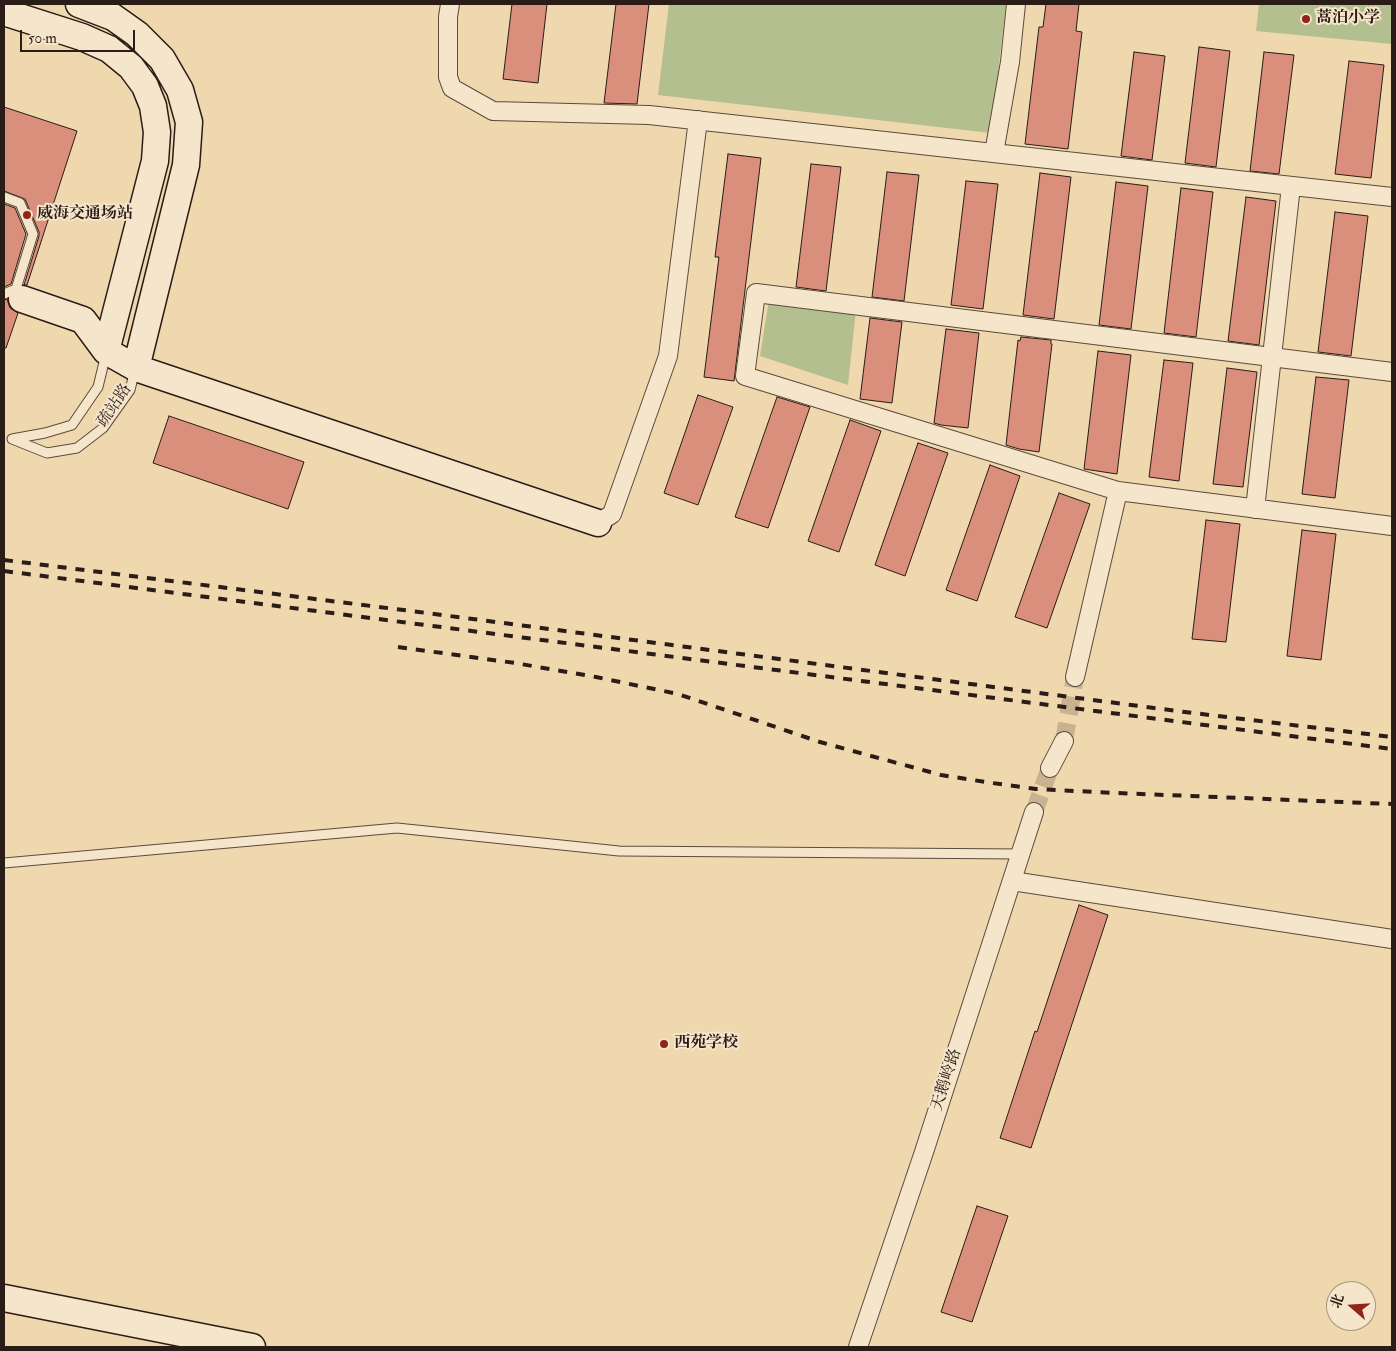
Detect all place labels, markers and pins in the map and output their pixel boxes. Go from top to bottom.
place label: 蒿泊小学 [1316,9,1380,29]
marker: 蒿泊小学 [1300,13,1312,25]
place label: 威海交通场站 [37,205,133,225]
marker: 威海交通场站 [21,209,33,221]
place label: 西苑学校 [674,1034,738,1054]
marker: 西苑学校 [658,1038,670,1050]

